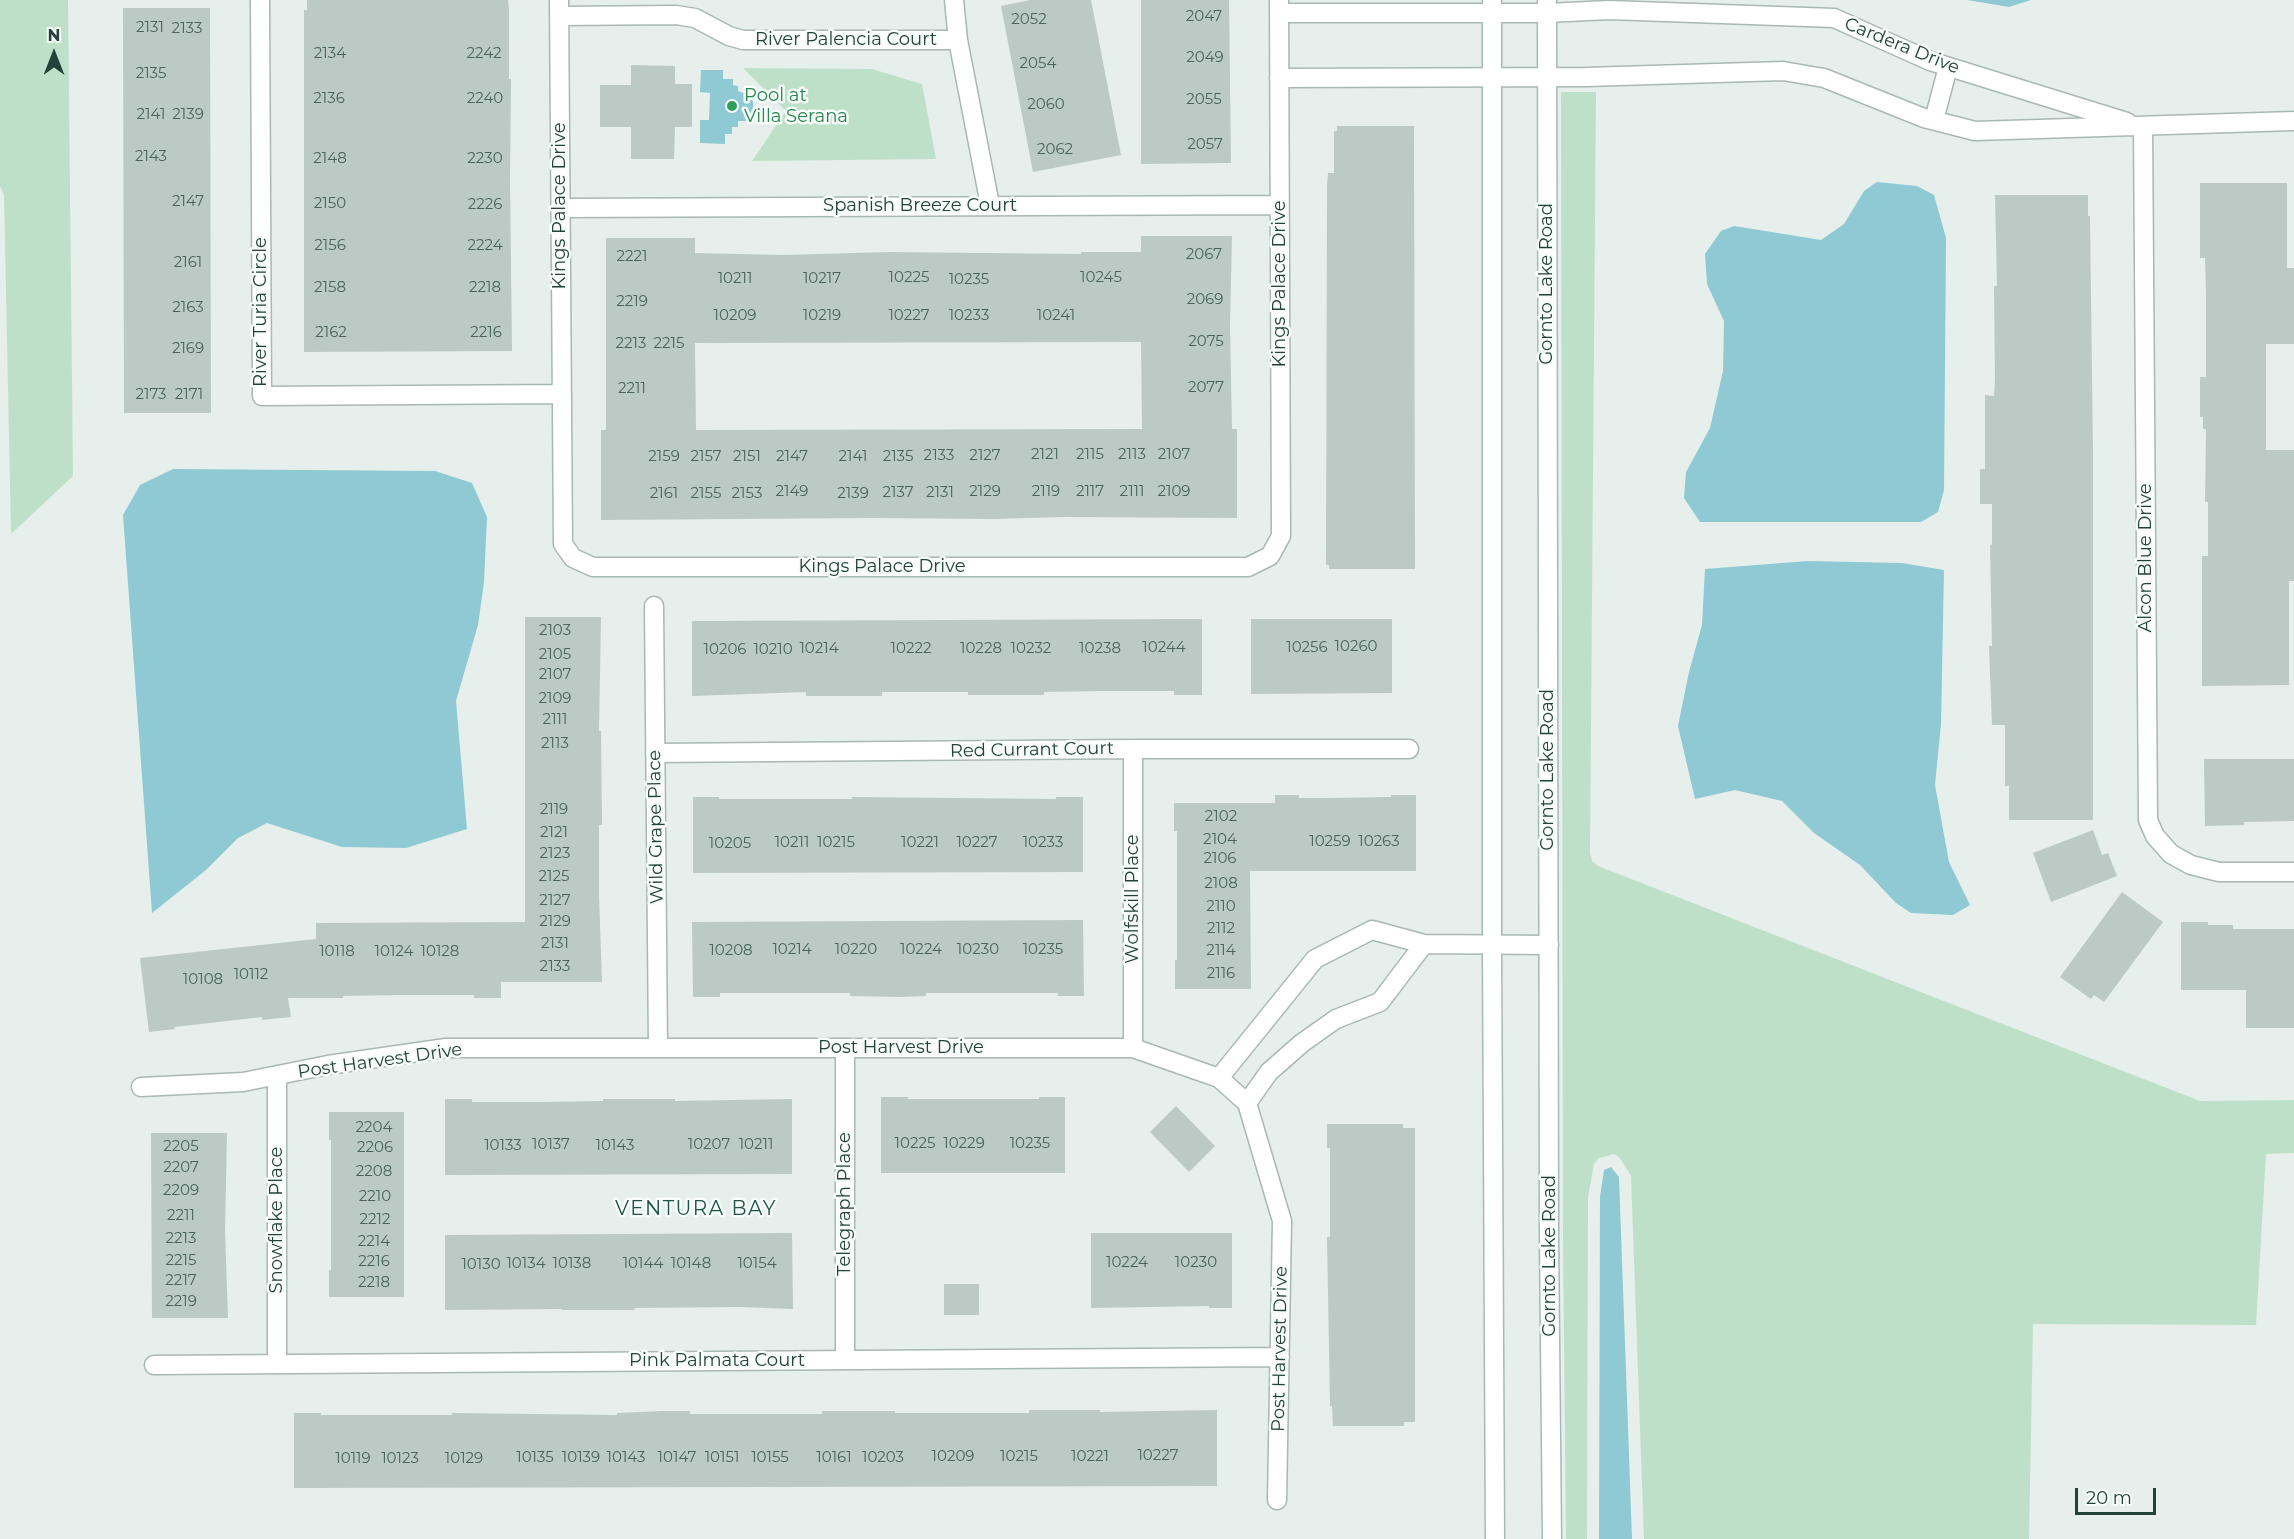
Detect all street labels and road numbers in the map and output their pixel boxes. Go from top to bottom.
street label: Cardera Drive [1841,13,1963,79]
street label: River Palencia Court [755,29,937,51]
street label: Kings Palace Drive [549,122,571,290]
street label: Spanish Breeze Court [823,195,1017,217]
street label: Kings Palace Drive [1269,200,1291,368]
street label: Gornto Lake Road [1536,203,1558,365]
street label: River Turia Circle [250,237,272,387]
street label: Alcon Blue Drive [2135,483,2157,633]
street label: Kings Palace Drive [798,556,966,578]
street label: Gornto Lake Road [1537,689,1559,851]
street label: Red Currant Court [950,738,1114,762]
street label: Wild Grape Place [644,750,668,904]
street label: Wolfskill Place [1122,834,1144,964]
street label: Post Harvest Drive [818,1037,984,1059]
street label: Post Harvest Drive [296,1039,464,1083]
street label: Telegraph Place [834,1132,856,1276]
street label: Snowflake Place [266,1147,288,1293]
street label: Gornto Lake Road [1539,1175,1561,1337]
street label: Post Harvest Drive [1268,1266,1292,1432]
street label: Pink Palmata Court [629,1350,805,1372]

